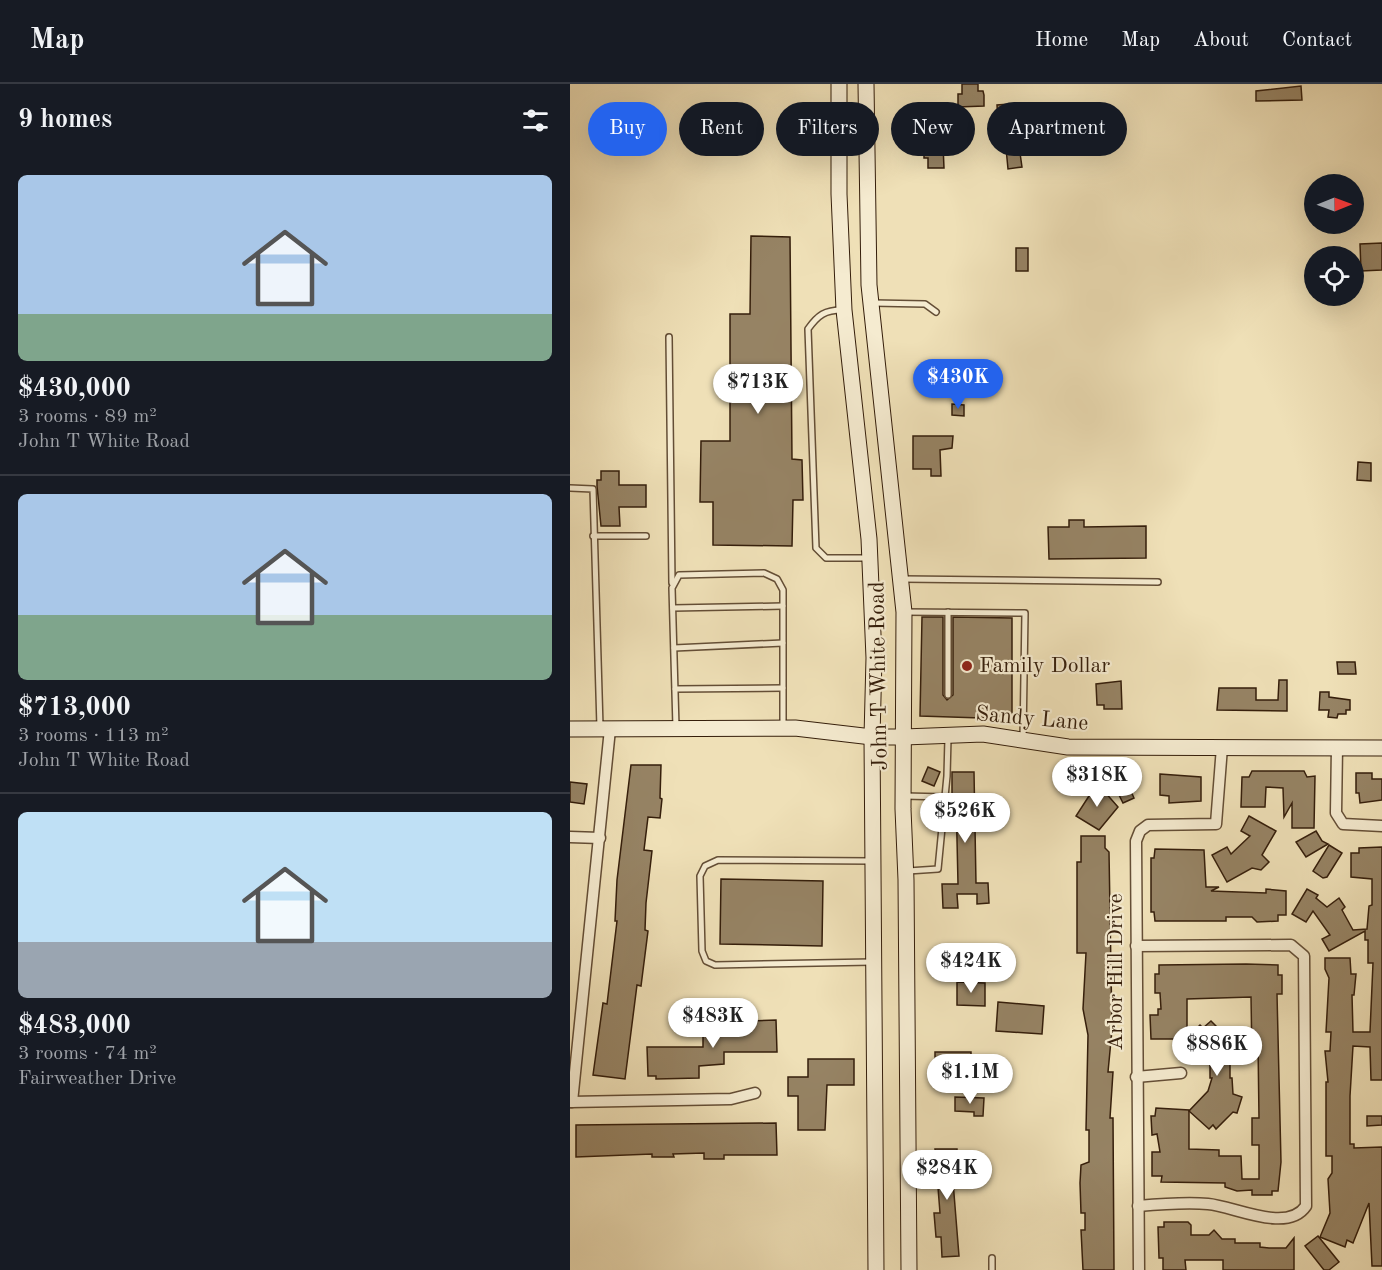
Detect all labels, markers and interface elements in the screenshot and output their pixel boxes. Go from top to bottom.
text: Map [30,27,84,55]
text: Home [1035,30,1088,51]
text: Map [1121,30,1160,51]
text: About [1193,30,1249,51]
text: Contact [1282,30,1352,51]
chip: Buy [588,102,667,156]
chip: Rent [679,102,764,156]
chip: Filters [776,102,879,156]
chip: New [891,102,975,156]
chip: Apartment [987,102,1127,156]
icon: filters [519,104,552,137]
text: 9 homes [18,107,112,133]
north arrow [1304,174,1364,234]
map controls [1304,174,1364,306]
icon: home [231,214,339,322]
button: locate [1304,246,1364,306]
pin: $430K [916,359,1000,410]
pin: $713K [716,364,800,415]
text: $430K [927,368,989,388]
text: $713K [727,373,789,393]
text: $430,000 [18,376,131,402]
text: 3 rooms · 89 m² [18,407,157,427]
text: John T White Road [18,432,190,452]
icon: home [231,533,339,641]
street label: John T White Road [866,581,892,771]
place label: Family Dollar [979,655,1110,677]
marker: Family Dollar [960,659,974,673]
text: $713,000 [18,695,131,721]
street label: Sandy Lane [975,703,1089,735]
text: 3 rooms · 113 m² [18,726,168,746]
text: John T White Road [18,751,190,771]
pin: $318K [1055,757,1139,808]
text: $318K [1066,766,1128,786]
pin: $526K [923,793,1007,844]
text: $526K [934,802,996,822]
icon: home [231,851,339,959]
street label: Arbor Hill Drive [1105,893,1127,1051]
pin: $424K [929,943,1013,994]
text: $424K [940,952,1002,972]
pin: $483K [671,998,755,1049]
text: $483K [682,1007,744,1027]
text: $483,000 [18,1013,131,1039]
pin: $886K [1175,1026,1259,1077]
text: $886K [1186,1035,1248,1055]
text: 3 rooms · 74 m² [18,1044,157,1064]
pin: $1.1M [928,1054,1012,1105]
text: $1.1M [941,1063,999,1083]
text: Fairweather Drive [18,1069,176,1089]
pin: $284K [905,1150,989,1201]
text: $284K [916,1159,978,1179]

